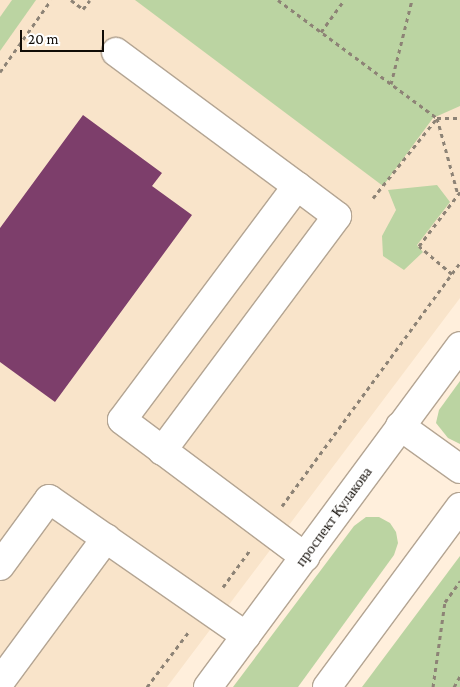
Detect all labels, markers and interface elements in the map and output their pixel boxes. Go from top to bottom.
scale bar [22,20,106,52]
text: 20 m [28,31,59,47]
street label: проспект Кулакова [292,464,376,570]

